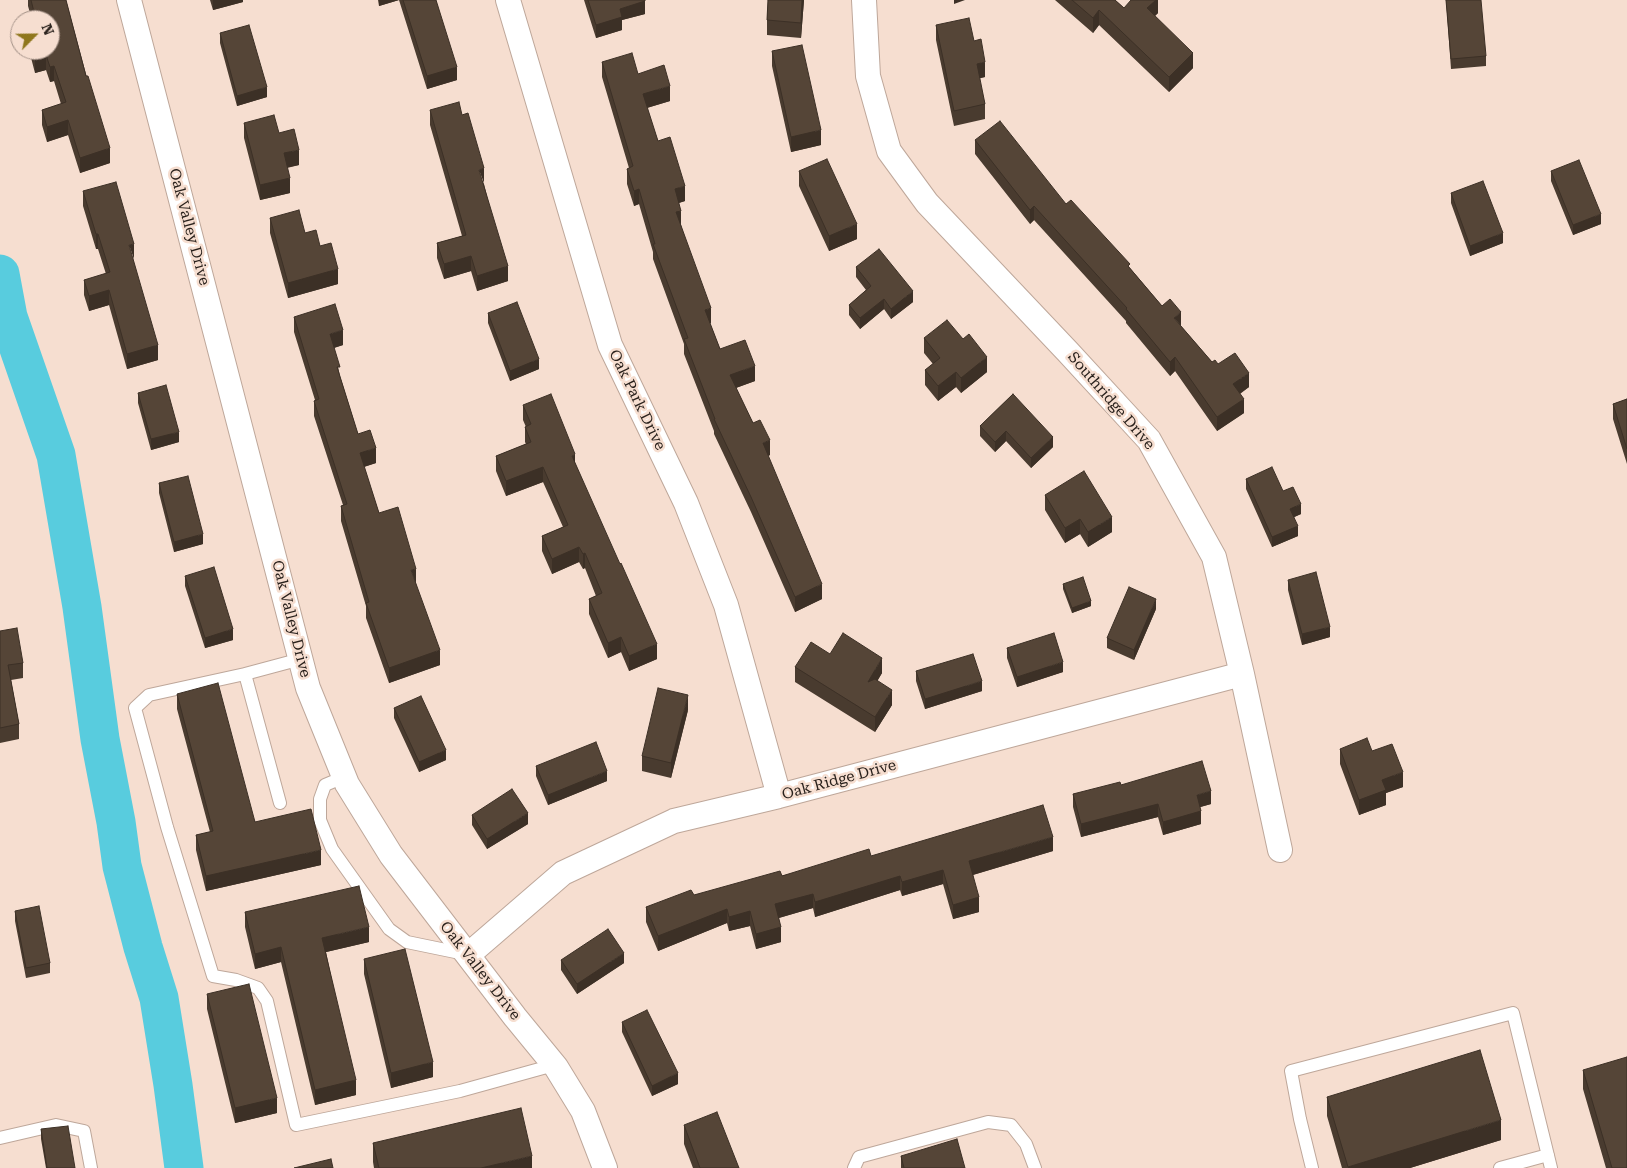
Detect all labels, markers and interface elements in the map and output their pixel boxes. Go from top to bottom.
north arrow [10,10,60,60]
text: N [38,21,57,38]
street label: Oak Valley Drive [165,167,213,287]
street label: Oak Park Drive [605,347,669,453]
street label: Southridge Drive [1064,349,1158,453]
street label: Oak Valley Drive [268,559,314,679]
street label: Oak Ridge Drive [780,756,898,804]
street label: Oak Valley Drive [436,918,524,1024]

